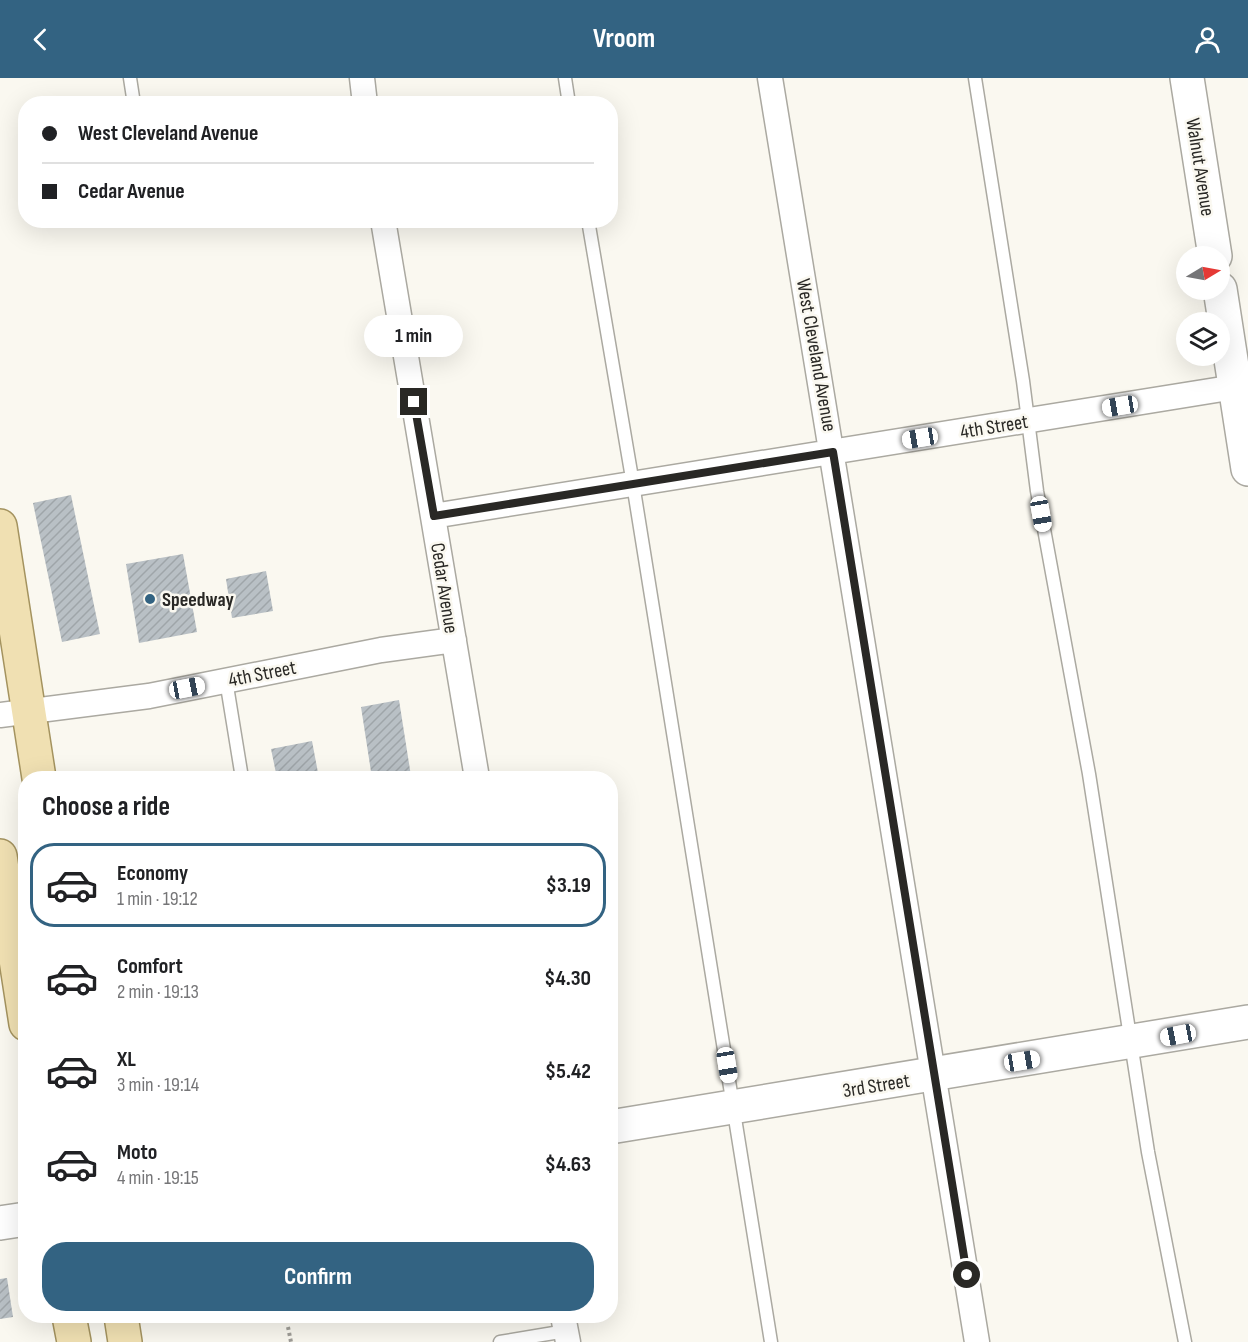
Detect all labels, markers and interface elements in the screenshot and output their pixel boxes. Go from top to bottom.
icon: back [24,23,57,56]
text: Vroom [593,23,655,55]
icon: person [1191,23,1224,56]
street label: Walnut Avenue [1180,116,1220,218]
text: West Cleveland Avenue [78,120,258,147]
text: Cedar Avenue [78,178,185,205]
north arrow [1176,246,1230,300]
map controls [1176,246,1230,366]
street label: West Cleveland Avenue [791,277,841,433]
button: layers [1176,312,1230,366]
callout: 1 min [364,315,464,357]
text: 1 min [395,324,432,348]
route end [400,388,427,415]
car [1101,394,1139,418]
street label: 4th Street [958,410,1030,444]
car [901,426,939,450]
car [1029,495,1053,533]
street label: Cedar Avenue [425,541,463,635]
place label: Speedway [162,588,234,612]
marker: Speedway [143,592,157,606]
street label: 4th Street [226,656,298,692]
car [168,676,206,700]
text: Choose a ride [42,791,170,823]
icon: car [45,858,99,912]
text: Economy [117,860,188,887]
text: $3.19 [546,872,591,899]
text: 1 min · 19:12 [117,887,198,911]
icon: car [45,951,99,1005]
text: Comfort [117,953,183,980]
text: $4.30 [544,965,591,992]
text: 2 min · 19:13 [117,980,199,1004]
car [1159,1023,1197,1047]
icon: car [45,1044,99,1098]
text: XL [117,1046,136,1073]
car [715,1046,739,1084]
car [1003,1049,1041,1073]
text: $5.42 [545,1058,591,1085]
street label: 3rd Street [841,1069,911,1103]
text: 3 min · 19:14 [117,1073,199,1097]
icon: car [45,1137,99,1191]
text: Moto [117,1139,157,1166]
text: $4.63 [545,1151,591,1178]
text: 4 min · 19:15 [117,1166,199,1190]
button: Confirm [42,1242,594,1311]
route start [953,1261,980,1288]

